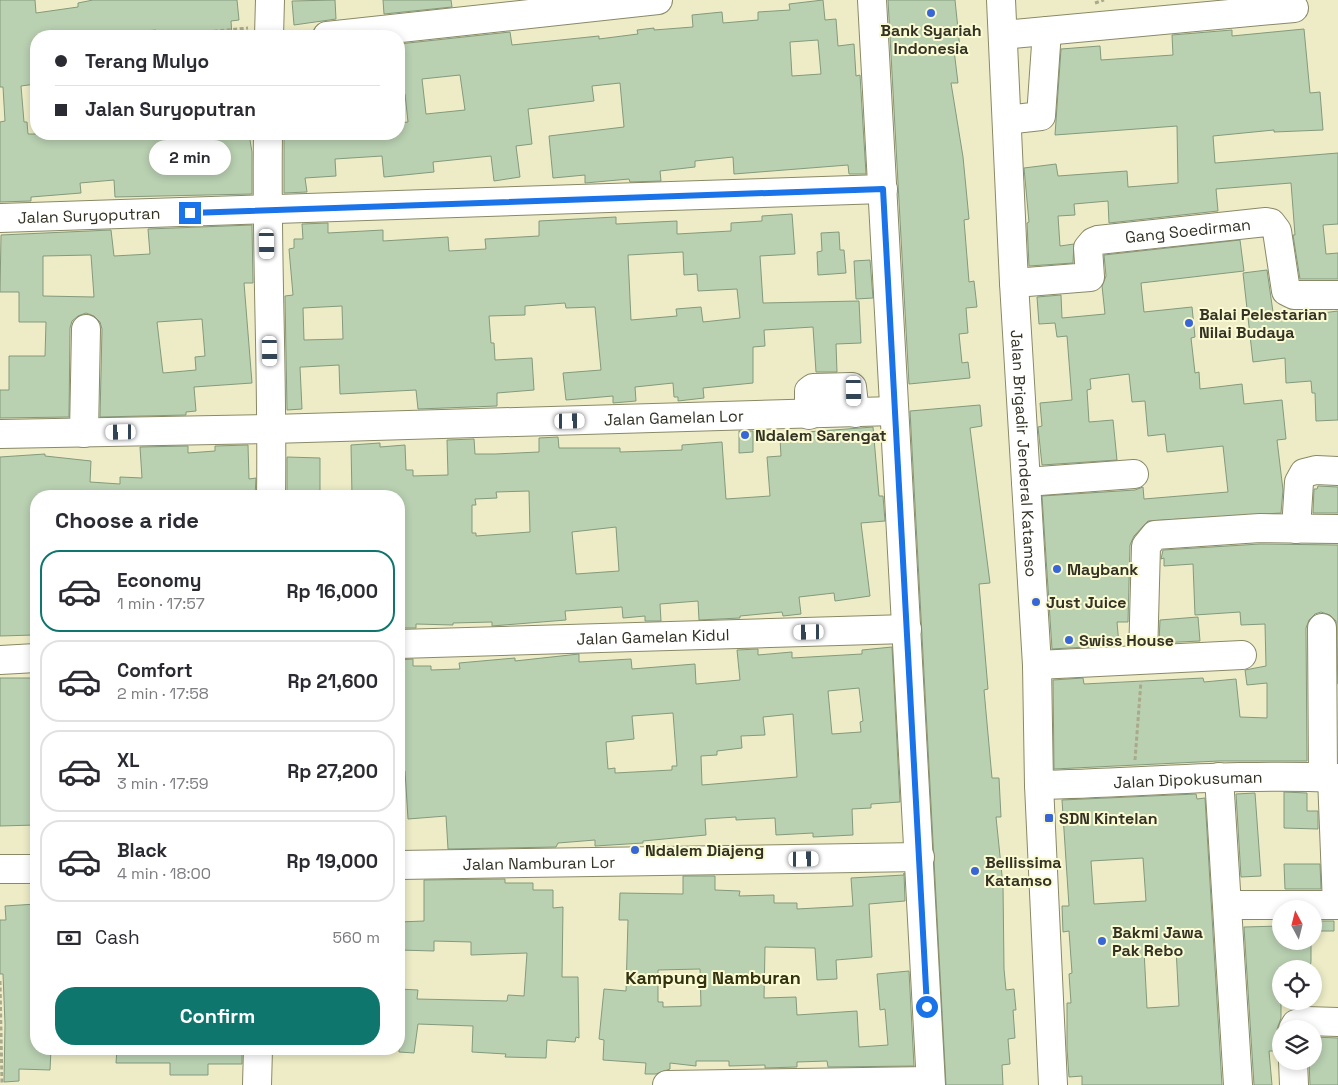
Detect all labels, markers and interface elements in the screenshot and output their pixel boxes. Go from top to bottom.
marker: Bank Syariah Indonesia [925,7,937,19]
place label: Bank Syariah Indonesia [880,20,982,59]
text: Terang Mulyo [85,49,209,74]
text: Jalan Suryoputran [85,97,256,122]
callout: 2 min [149,140,231,176]
text: 2 min [169,147,211,168]
route end [179,202,201,224]
street label: Jalan Suryoputran [17,203,161,228]
street label: Gang Soedirman [1124,214,1252,248]
car [259,229,274,259]
place label: Balai Pelestarian Nilai Budaya [1199,304,1327,343]
marker: Balai Pelestarian Nilai Budaya [1183,317,1195,329]
street label: Jalan Brigadir Jenderal Katamso [1006,329,1042,578]
car [262,336,277,366]
car [846,376,861,406]
street label: Jalan Gamelan Lor [603,405,744,430]
car [554,413,585,429]
car [105,424,136,440]
place label: Ndalem Sarengat [755,425,887,446]
marker: Ndalem Sarengat [739,429,751,441]
text: Choose a ride [55,506,199,534]
place label: Maybank [1067,559,1138,580]
marker: Maybank [1051,563,1063,575]
text: Economy [117,568,201,593]
icon: car [57,569,102,614]
text: Rp 16,000 [286,579,378,604]
place label: Just Juice [1046,592,1127,613]
text: 1 min · 17:57 [117,593,205,614]
marker: Just Juice [1030,596,1042,608]
street label: Jalan Gamelan Kidul [576,624,730,650]
car [793,624,824,640]
place label: Swiss House [1079,630,1174,651]
marker: Swiss House [1063,634,1075,646]
text: Comfort [117,658,193,683]
icon: car [57,659,102,704]
text: Rp 21,600 [287,669,378,694]
text: 2 min · 17:58 [117,683,209,704]
text: XL [117,748,140,773]
icon: car [57,749,102,794]
text: Rp 27,200 [287,759,378,784]
street label: Jalan Dipokusuman [1113,767,1263,793]
text: 3 min · 17:59 [117,773,209,794]
place label: SDN Kintelan [1059,808,1158,829]
marker: SDN Kintelan [1043,812,1055,824]
text: Black [117,838,167,863]
icon: car [57,839,102,884]
place label: Ndalem Diajeng [645,840,764,861]
marker: Ndalem Diajeng [629,844,641,856]
text: Rp 19,000 [287,849,378,874]
car [788,851,819,867]
street label: Jalan Namburan Lor [463,852,615,875]
place label: Bellissima Katamso [985,852,1062,891]
text: 4 min · 18:00 [117,863,211,884]
marker: Bellissima Katamso [969,865,981,877]
north arrow [1272,900,1322,950]
map controls [1272,900,1322,1070]
place label: Bakmi Jawa Pak Rebo [1112,922,1203,961]
icon: cash [55,924,83,952]
text: Cash [95,925,140,950]
text: 560 m [332,927,380,948]
marker: Bakmi Jawa Pak Rebo [1096,935,1108,947]
button: locate [1272,960,1322,1010]
district label: Kampung Namburan [625,966,801,989]
button: Confirm [55,987,380,1045]
route start [916,996,938,1018]
button: layers [1272,1020,1322,1070]

